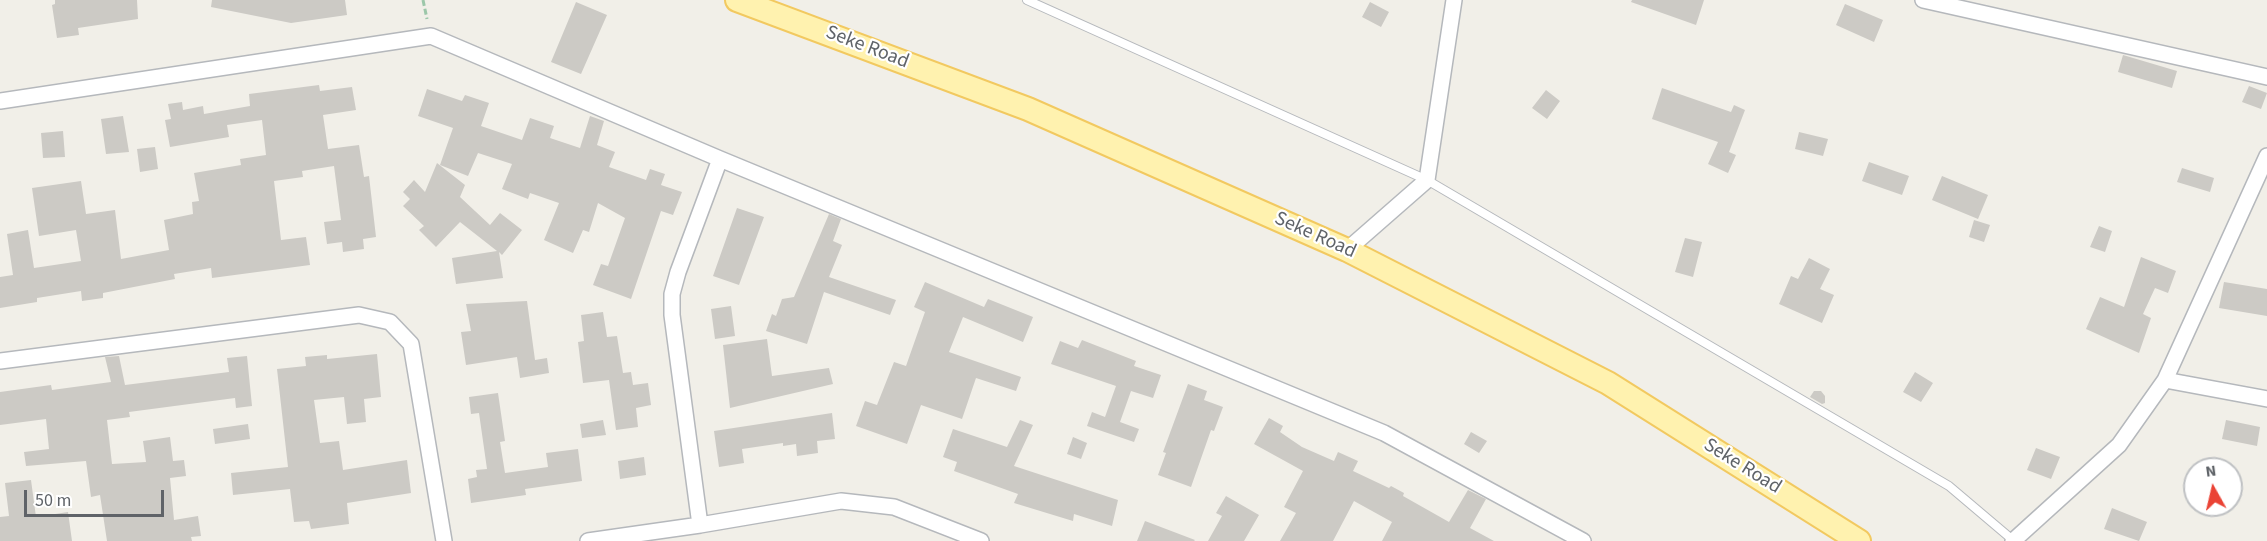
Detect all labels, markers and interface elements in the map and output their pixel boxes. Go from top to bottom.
street label: Seke Road [822,21,912,75]
street label: Seke Road [1270,207,1360,265]
street label: Seke Road [1699,434,1785,500]
north arrow [2183,457,2243,517]
text: N [2204,460,2218,483]
scale bar [27,478,166,516]
text: 50 m [35,488,71,513]

